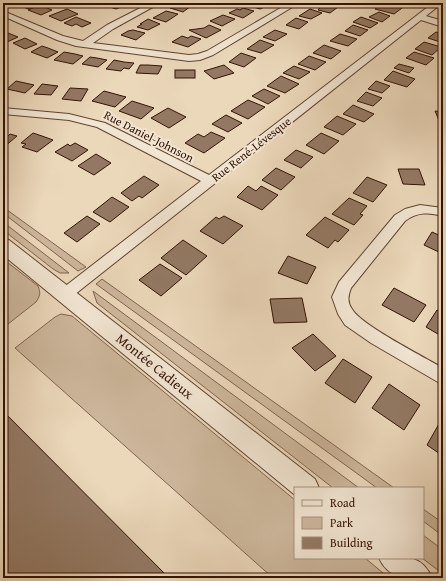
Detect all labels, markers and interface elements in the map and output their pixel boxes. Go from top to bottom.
street label: Rue Daniel-Johnson [101,106,197,166]
street label: Rue René-Lévesque [208,112,295,185]
street label: Montée Cadieux [112,328,199,404]
legend [294,487,424,559]
text: Road [330,494,356,511]
text: Park [330,514,354,531]
text: Building [330,534,373,551]

